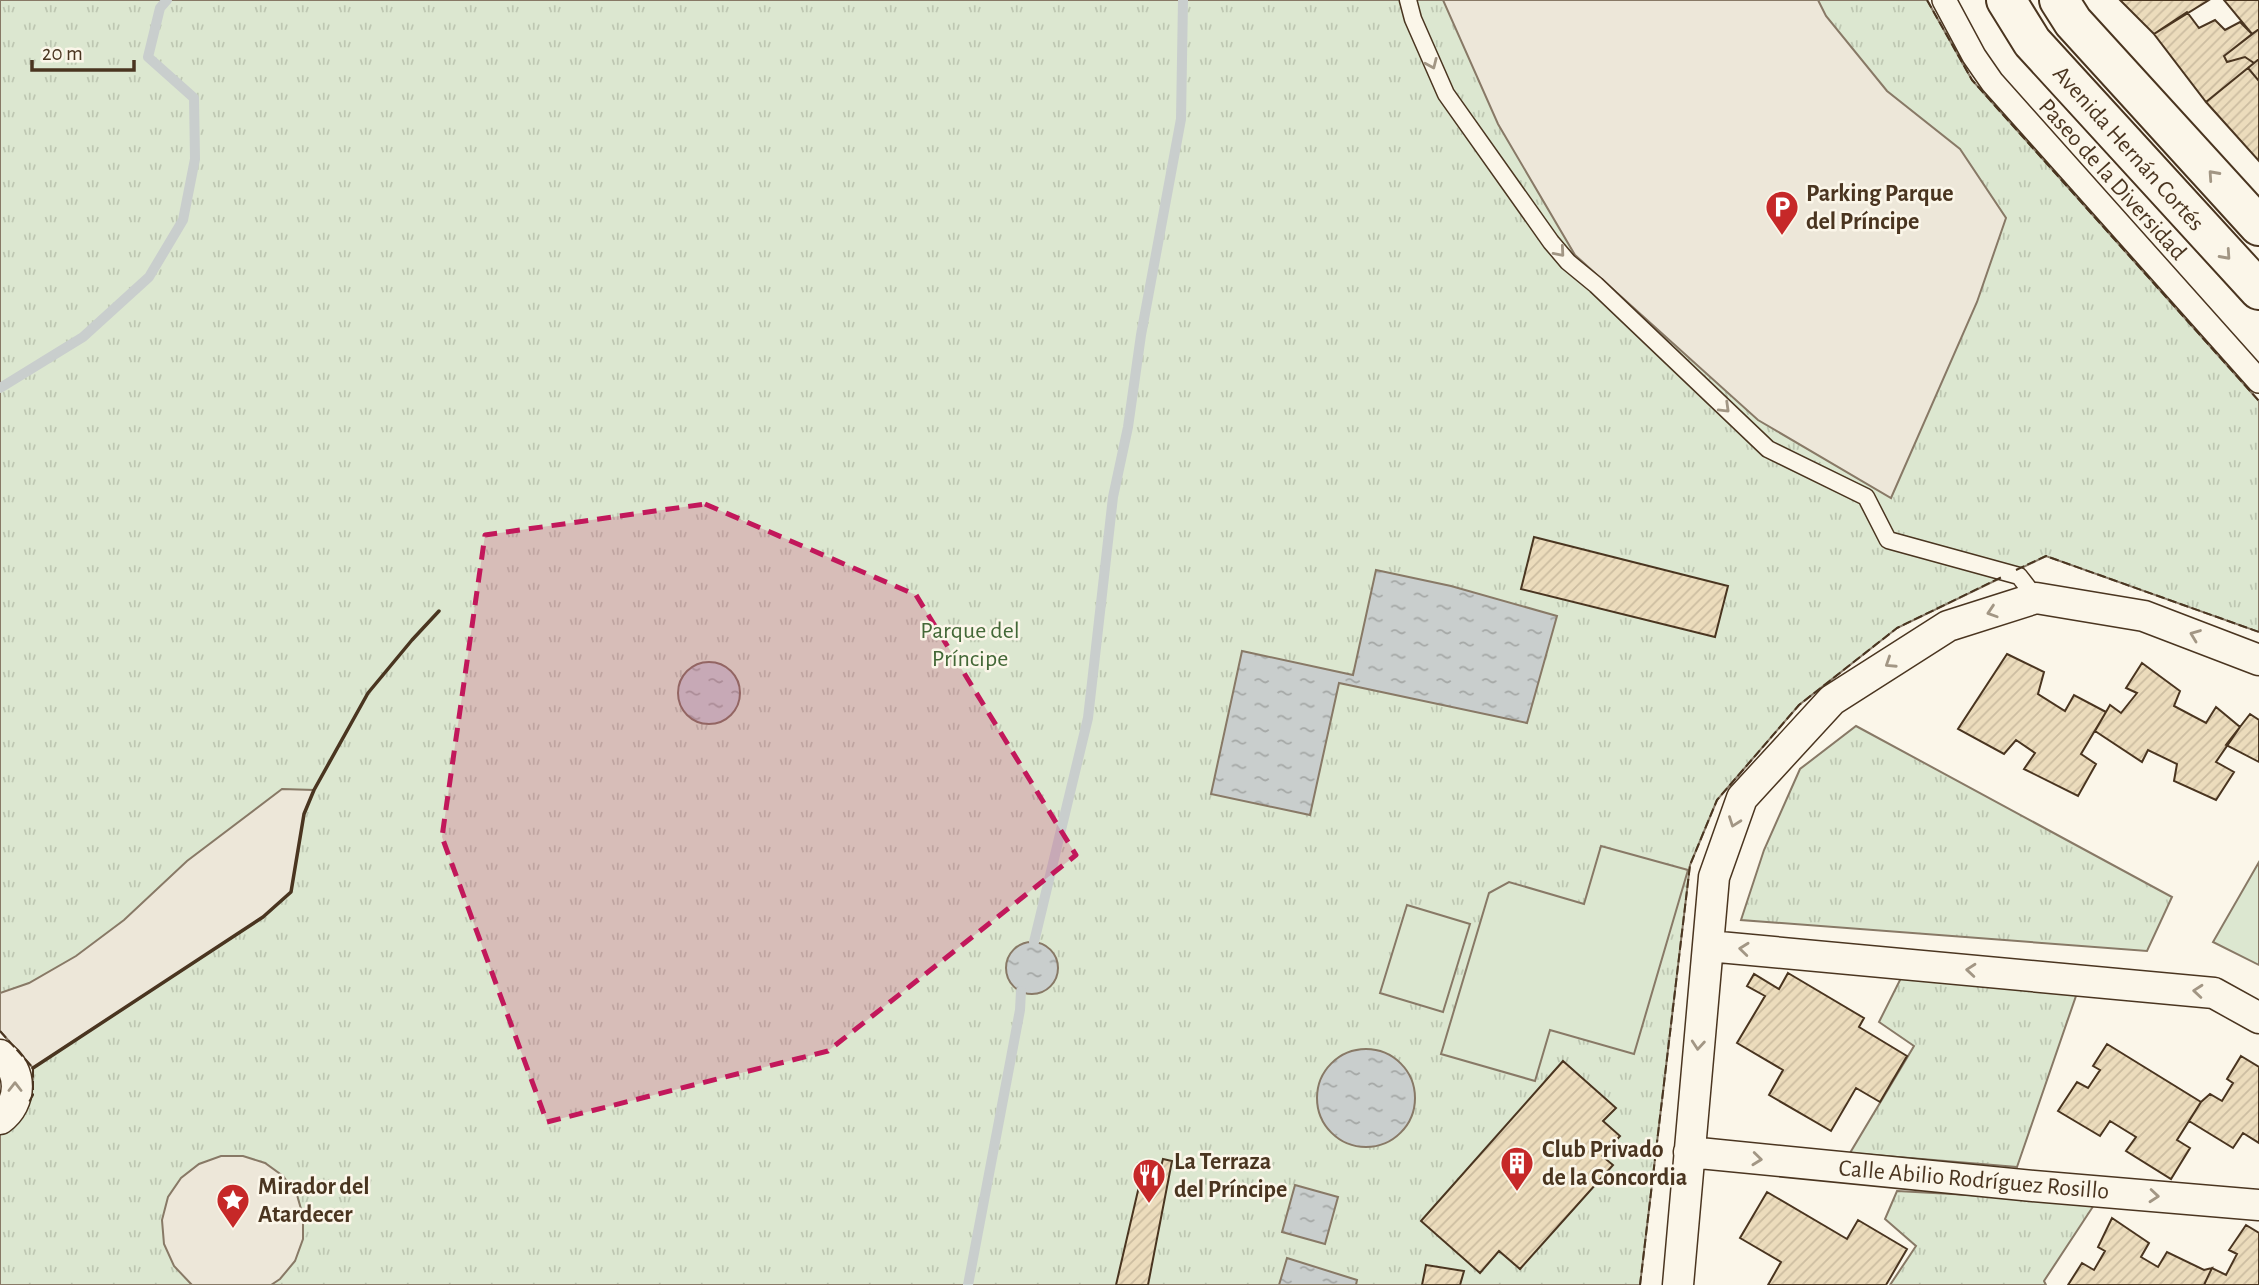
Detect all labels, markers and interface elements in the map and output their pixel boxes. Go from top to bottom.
scale bar [32,28,133,72]
text: 20 m [42,43,83,64]
one-way arrow [1424,57,1438,69]
street label: Avenida Hernán Cortés [2048,62,2208,236]
street label: Paseo de la Diversidad [2034,94,2191,265]
one-way arrow [2209,170,2221,183]
place label: Parking Parque del Príncipe [1806,182,1954,234]
parking icon: Parking Parque del Príncipe [1763,188,1801,237]
one-way arrow [1551,244,1564,256]
one-way arrow [2218,247,2231,260]
one-way arrow [1717,399,1730,412]
one-way arrow [1986,604,1998,618]
park label: Parque del Príncipe [920,619,1020,671]
one-way arrow [2190,630,2202,644]
one-way arrow [1885,655,1898,667]
one-way arrow [1728,816,1742,828]
one-way arrow [1739,942,1750,957]
one-way arrow [1965,963,1976,978]
one-way arrow [2192,984,2203,999]
one-way arrow [1691,1040,1706,1051]
one-way arrow [8,1081,23,1092]
place label: Club Privado de la Concordia [1542,1138,1687,1190]
building icon: Club Privado de la Concordia [1498,1144,1536,1193]
place label: La Terraza del Príncipe [1174,1150,1287,1202]
one-way arrow [1751,1151,1763,1166]
restaurant icon: La Terraza del Príncipe [1130,1156,1168,1205]
street label: Calle Abilio Rodríguez Rosillo [1838,1156,2110,1204]
place label: Mirador del Atardecer [258,1175,370,1227]
place icon: Mirador del Atardecer [214,1181,252,1230]
one-way arrow [2149,1188,2160,1203]

